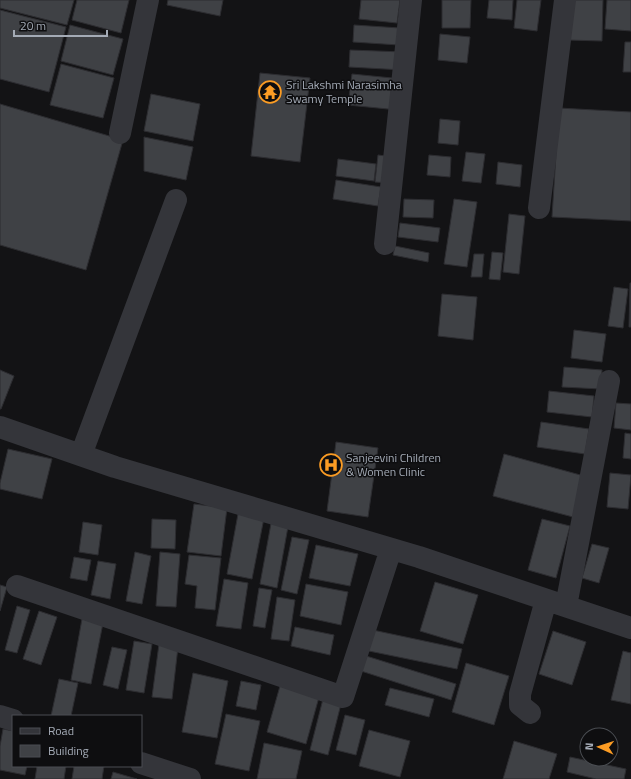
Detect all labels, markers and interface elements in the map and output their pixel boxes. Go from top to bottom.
scale bar [14,12,107,38]
text: 20 m [20,16,46,35]
place label: Sri Lakshmi Narasimha Swamy Temple [286,75,402,108]
temple icon: Sri Lakshmi Narasimha Swamy Temple [257,79,283,105]
place label: Sanjeevini Children & Women Clinic [346,448,441,481]
hospital icon: Sanjeevini Children & Women Clinic [318,452,344,478]
legend [12,715,142,767]
text: Road [48,721,74,740]
north arrow [579,727,619,767]
text: Building [48,741,89,760]
text: N [581,742,597,751]

